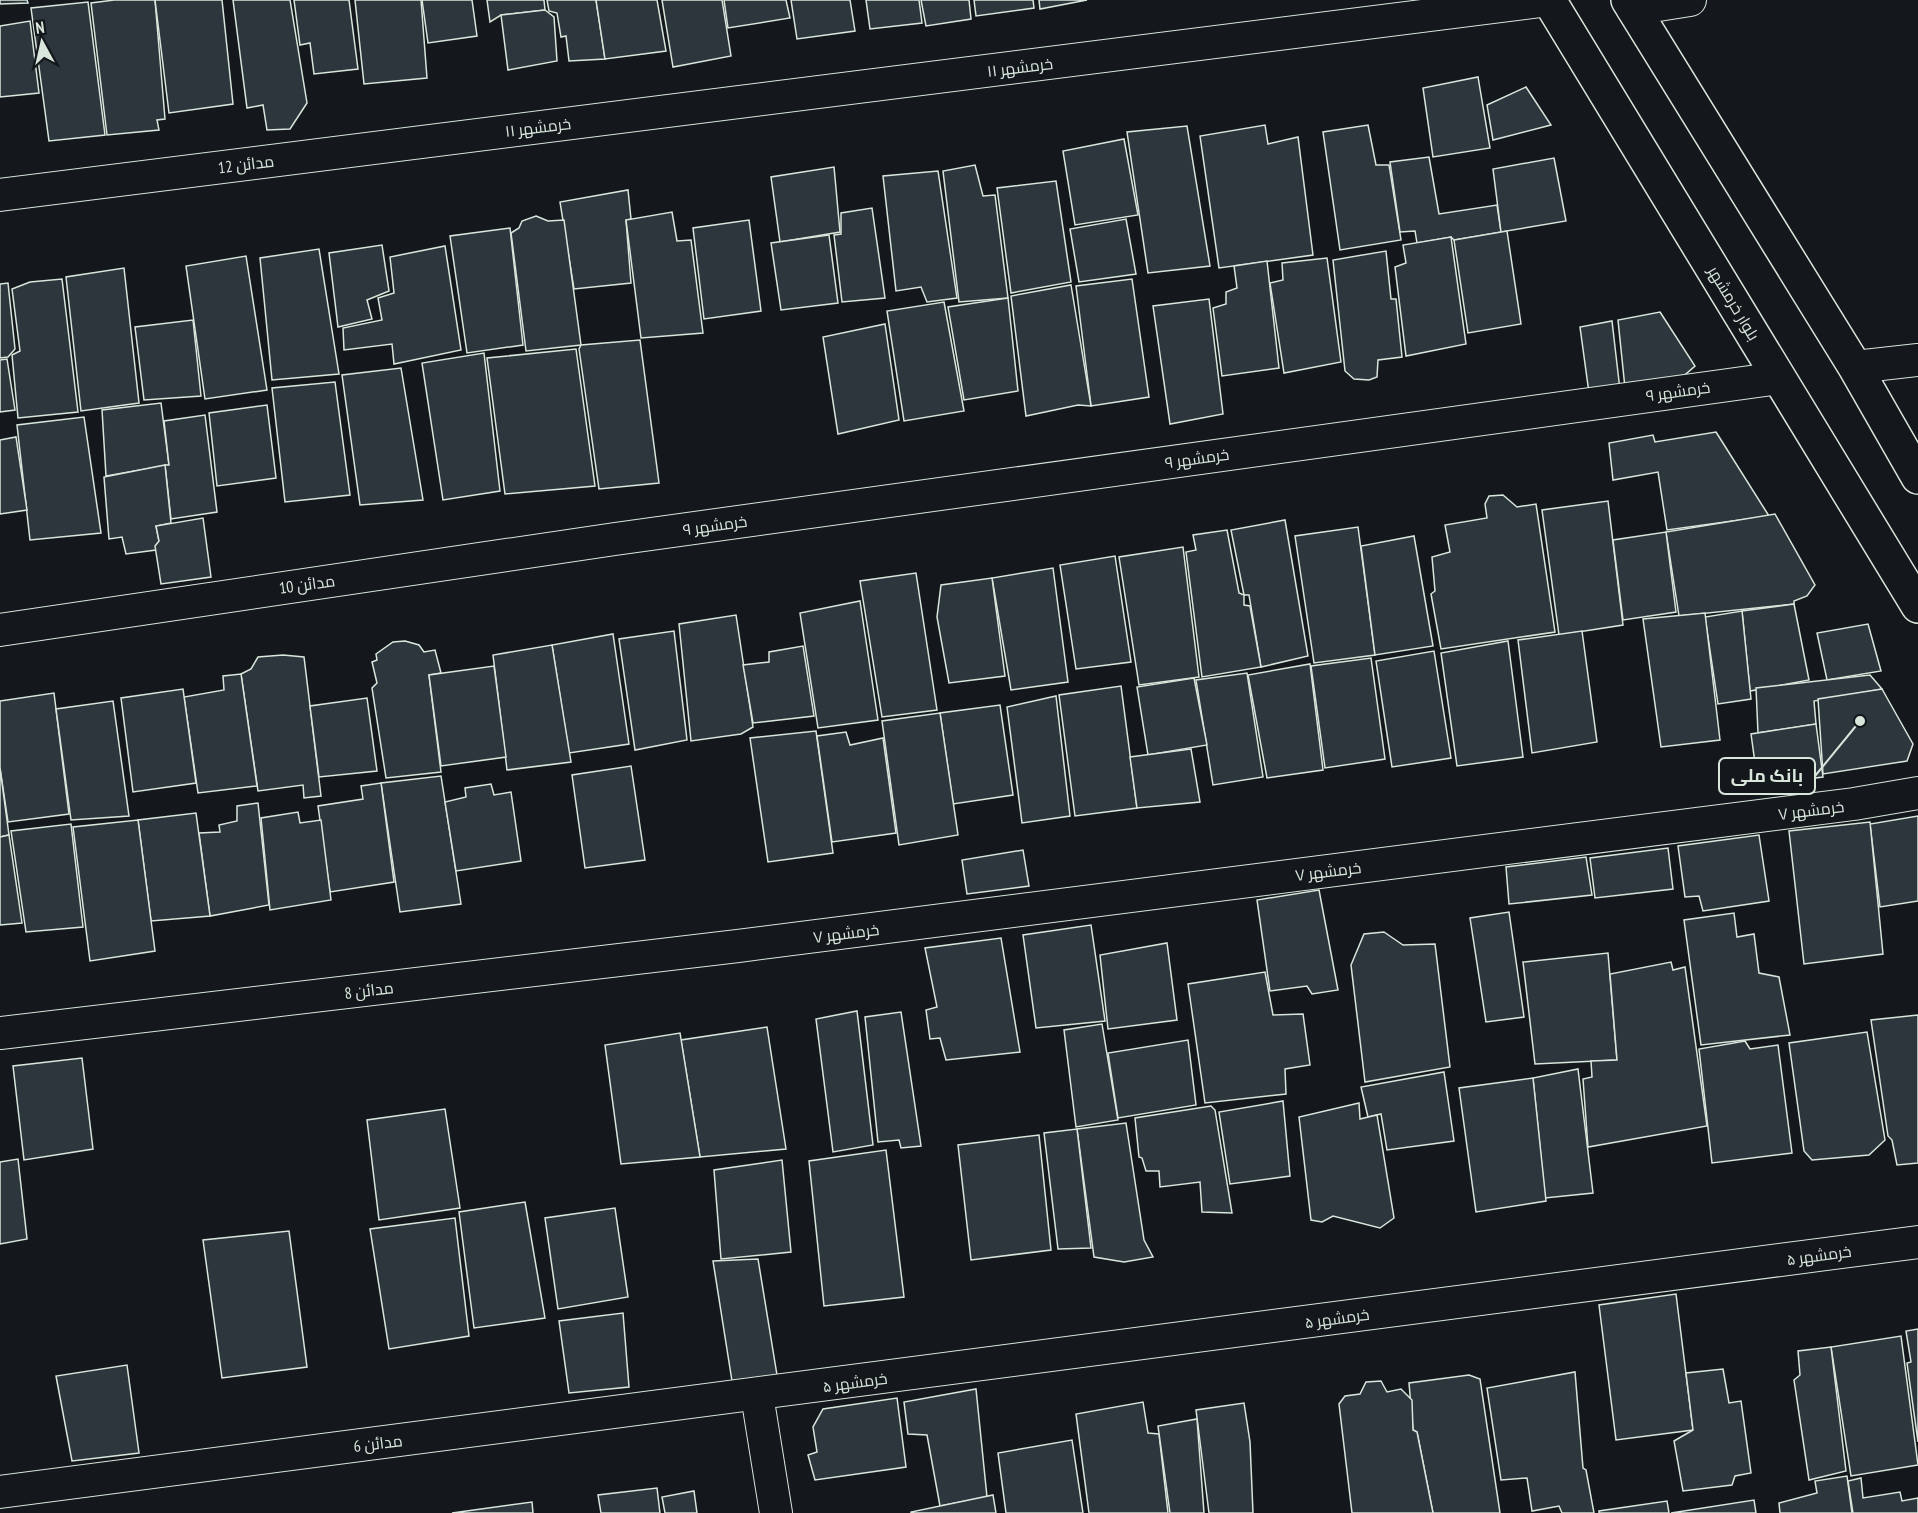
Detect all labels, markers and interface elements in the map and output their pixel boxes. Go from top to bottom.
north arrow [12,12,72,72]
text: N [34,17,46,38]
street label: خرمشهر ۱۱ [986,53,1054,82]
street label: خرمشهر ۱۱ [504,113,572,142]
street label: مدائن 12 [217,151,275,178]
street label: بلوار خرمشهر [1703,261,1764,344]
street label: خرمشهر ۹ [1645,377,1712,406]
street label: خرمشهر ۹ [1164,444,1231,473]
street label: خرمشهر ۹ [682,511,749,540]
street label: مدائن 10 [278,570,336,599]
callout: بانک ملی [1719,758,1815,794]
text: بانک ملی [1731,764,1803,787]
street label: خرمشهر ۷ [1777,796,1845,825]
street label: خرمشهر ۷ [1294,857,1362,886]
street label: خرمشهر ۷ [812,919,880,948]
street label: مدائن 8 [343,977,395,1004]
street label: خرمشهر ۵ [1785,1241,1853,1270]
street label: خرمشهر ۵ [1303,1304,1371,1333]
street label: خرمشهر ۵ [821,1368,889,1397]
street label: مدائن 6 [352,1430,404,1457]

